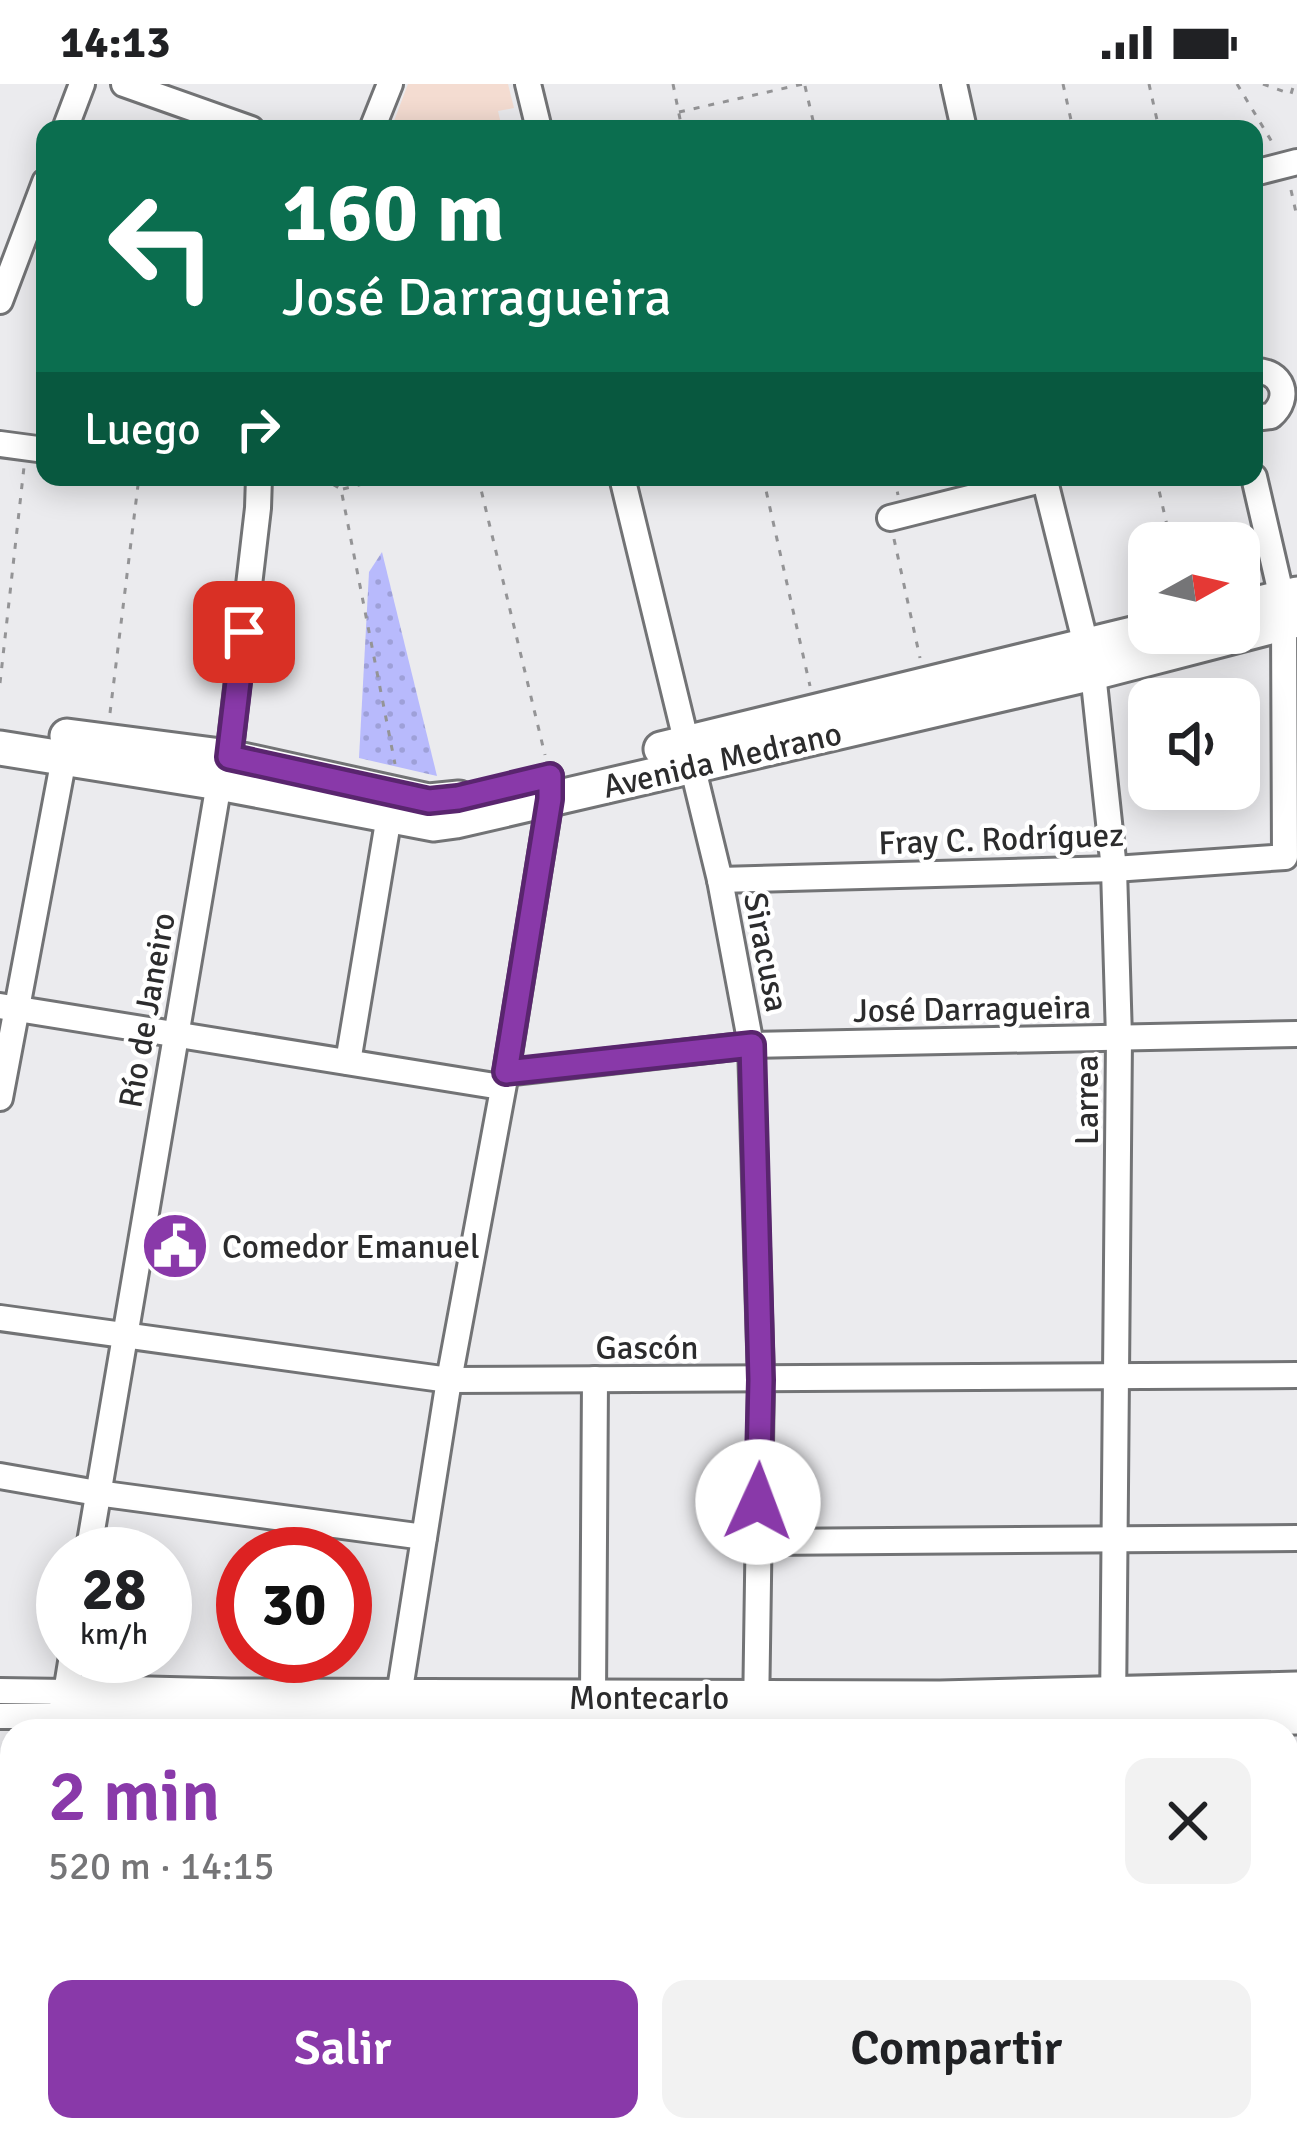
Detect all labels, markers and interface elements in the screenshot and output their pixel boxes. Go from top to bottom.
text: 14:13 [60,15,170,70]
text: 160 m [282,161,504,265]
icon: left [84,168,240,324]
text: José Darragueira [282,264,672,331]
icon: right [225,396,291,462]
text: Luego [84,402,201,457]
north arrow [1128,522,1260,654]
map controls [1128,522,1260,810]
pin [193,581,295,683]
icon: arrive [211,599,277,665]
button: sound [1128,678,1260,810]
street label: Avenida Medrano [599,713,846,808]
street label: Fray C. Rodríguez [878,815,1124,864]
street label: Siracusa [734,889,797,1015]
street label: Río de Janeiro [110,910,185,1111]
street label: José Darragueira [853,987,1091,1032]
street label: Larrea [1067,1055,1108,1145]
public building icon: Comedor Emanuel [140,1211,210,1281]
place label: Comedor Emanuel [222,1227,480,1268]
street label: Gascón [596,1328,698,1369]
position arrow [695,1439,821,1565]
speed limit sign: 30 [216,1527,372,1683]
text: 28 [82,1553,146,1627]
text: km/h [80,1616,148,1653]
street label: Montecarlo [569,1678,729,1719]
text: 2 min [48,1752,220,1841]
button: close [1125,1758,1251,1884]
text: 520 m · 14:15 [48,1842,275,1890]
button: Salir [48,1980,638,2118]
button: Compartir [662,1980,1251,2118]

